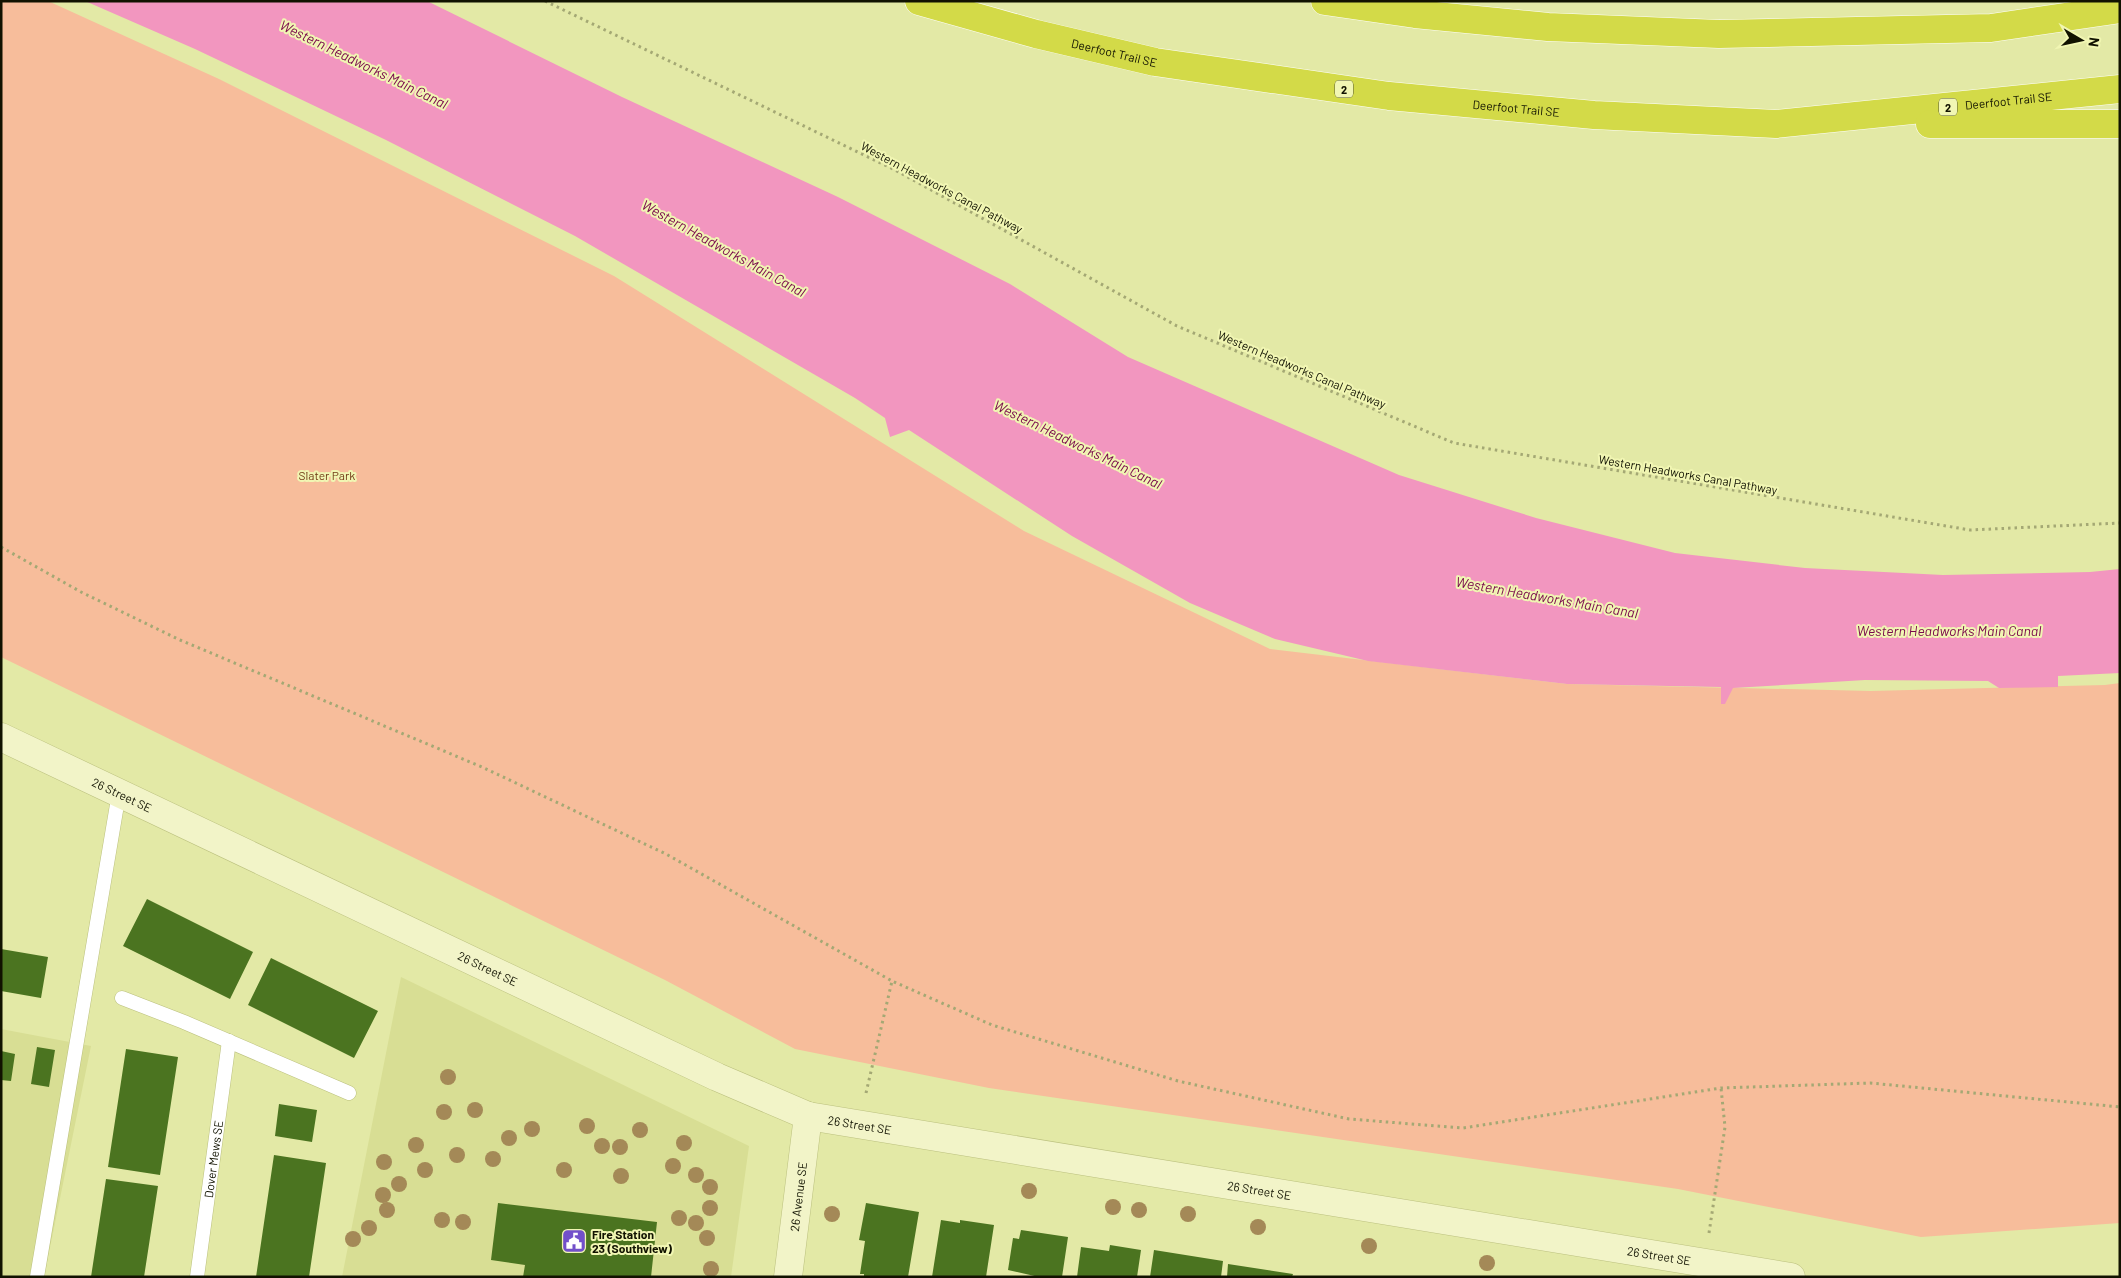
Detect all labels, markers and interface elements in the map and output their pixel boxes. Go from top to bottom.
north arrow [2056,15,2106,65]
water label: Western Headworks Main Canal [277,16,451,112]
street label: Deerfoot Trail SE [1070,36,1158,69]
text: N [2085,36,2103,48]
road number: 2 [1335,80,1353,98]
street label: Deerfoot Trail SE [1964,89,2053,112]
street label: Deerfoot Trail SE [1472,97,1560,119]
road number: 2 [1939,98,1957,115]
street label: Western Headworks Canal Pathway [859,138,1026,236]
water label: Western Headworks Main Canal [639,196,809,300]
street label: Western Headworks Canal Pathway [1216,327,1389,411]
water label: Western Headworks Main Canal [991,396,1165,492]
street label: Western Headworks Canal Pathway [1598,451,1779,497]
park label: Slater Park [299,468,355,482]
water label: Western Headworks Main Canal [1455,573,1639,621]
water label: Western Headworks Main Canal [1857,622,2041,639]
street label: 26 Street SE [90,774,154,815]
street label: 26 Street SE [456,948,520,988]
street label: 26 Street SE [827,1112,893,1137]
street label: Dover Mews SE [201,1119,225,1199]
street label: 26 Avenue SE [787,1161,809,1232]
street label: 26 Street SE [1226,1178,1292,1202]
place label: Fire Station 23 (Southview) [592,1227,673,1255]
public building icon: Fire Station 23 (Southview) [561,1228,587,1254]
street label: 26 Street SE [1626,1243,1692,1268]

